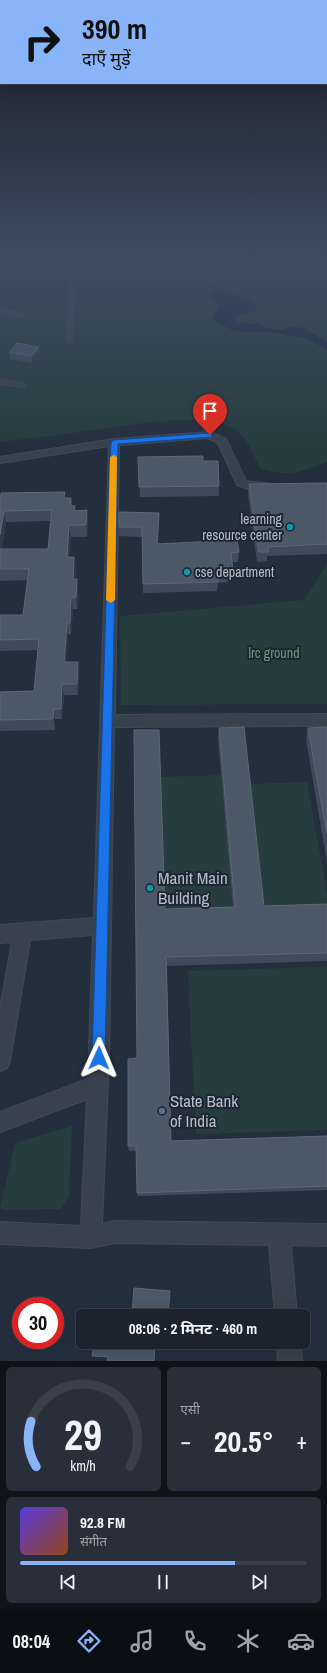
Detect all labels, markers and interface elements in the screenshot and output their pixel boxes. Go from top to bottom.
text: 390 m [82,10,147,48]
icon: right [16,16,68,68]
text: दाएँ मुड़ें [82,46,131,71]
pin [193,394,227,435]
icon: arrive [199,400,221,422]
place label: learning resource center [202,510,283,544]
marker: learning resource center [285,522,295,532]
place label: cse department [195,563,274,581]
marker: cse department [182,567,192,577]
park label: lrc ground [248,644,300,662]
place label: Manit Main Building [158,866,228,909]
marker: Manit Main Building [145,883,155,893]
position arrow [78,1037,120,1079]
place label: State Bank of India [170,1089,238,1132]
marker: State Bank of India [157,1106,167,1116]
speed limit sign: 30 [12,1297,64,1349]
text: 08:06 · 2 मिनट · 460 m [129,1318,257,1339]
text: एसी [181,1401,200,1418]
text: 29 [64,1407,102,1463]
text: 20.5° [214,1421,274,1461]
text: − [181,1426,191,1456]
text: + [296,1426,307,1456]
text: km/h [71,1456,96,1475]
text: 92.8 FM [80,1512,125,1533]
text: संगीत [80,1533,107,1550]
icon: previous [57,1571,79,1593]
icon: pause [152,1571,174,1593]
icon: next [248,1571,270,1593]
icon: directions [75,1627,103,1655]
icon: music [128,1627,156,1655]
icon: phone [181,1627,209,1655]
icon: climate [234,1627,262,1655]
icon: car [287,1627,315,1655]
text: 08:04 [12,1629,50,1654]

